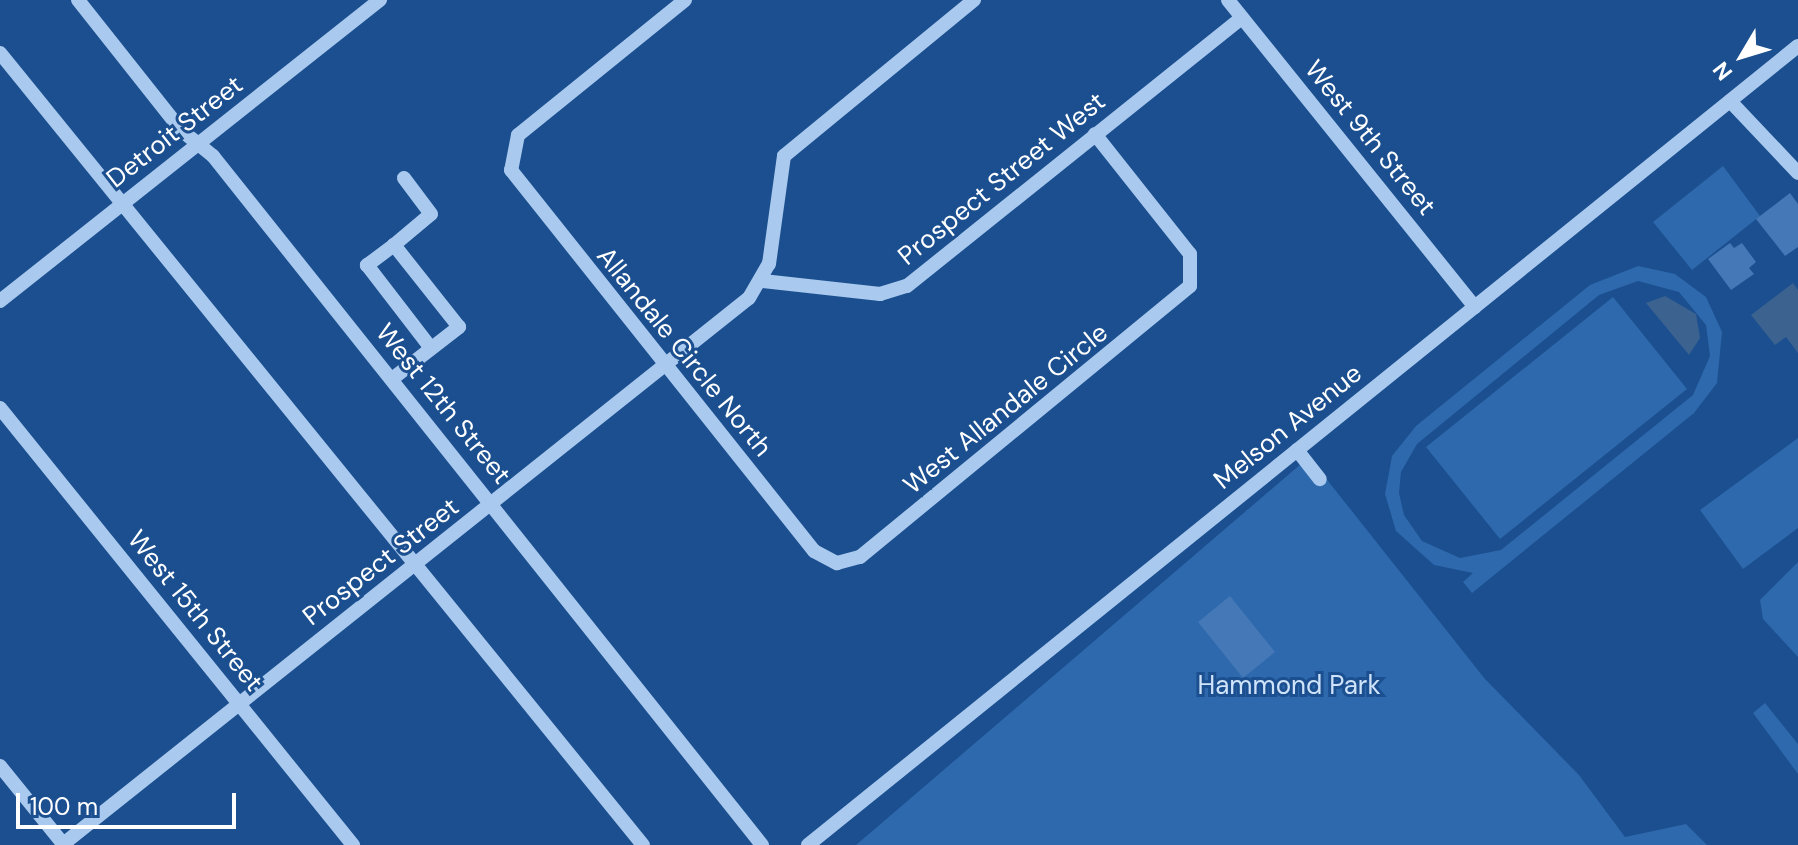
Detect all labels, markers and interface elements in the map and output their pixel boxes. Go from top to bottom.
north arrow [1702,16,1782,96]
street label: West 9th Street [1298,54,1442,222]
text: N [1706,56,1739,86]
street label: Detroit Street [101,69,249,195]
street label: Prospect Street West [892,86,1112,272]
street label: Allandale Circle North [590,241,778,463]
street label: West Allandale Circle [898,317,1114,501]
street label: West 12th Street [369,318,517,490]
street label: Melson Avenue [1208,358,1368,496]
street label: Prospect Street [297,492,465,632]
street label: West 15th Street [121,524,269,698]
park label: Hammond Park [1197,670,1381,702]
scale bar [20,777,240,827]
text: 100 m [30,791,98,822]

